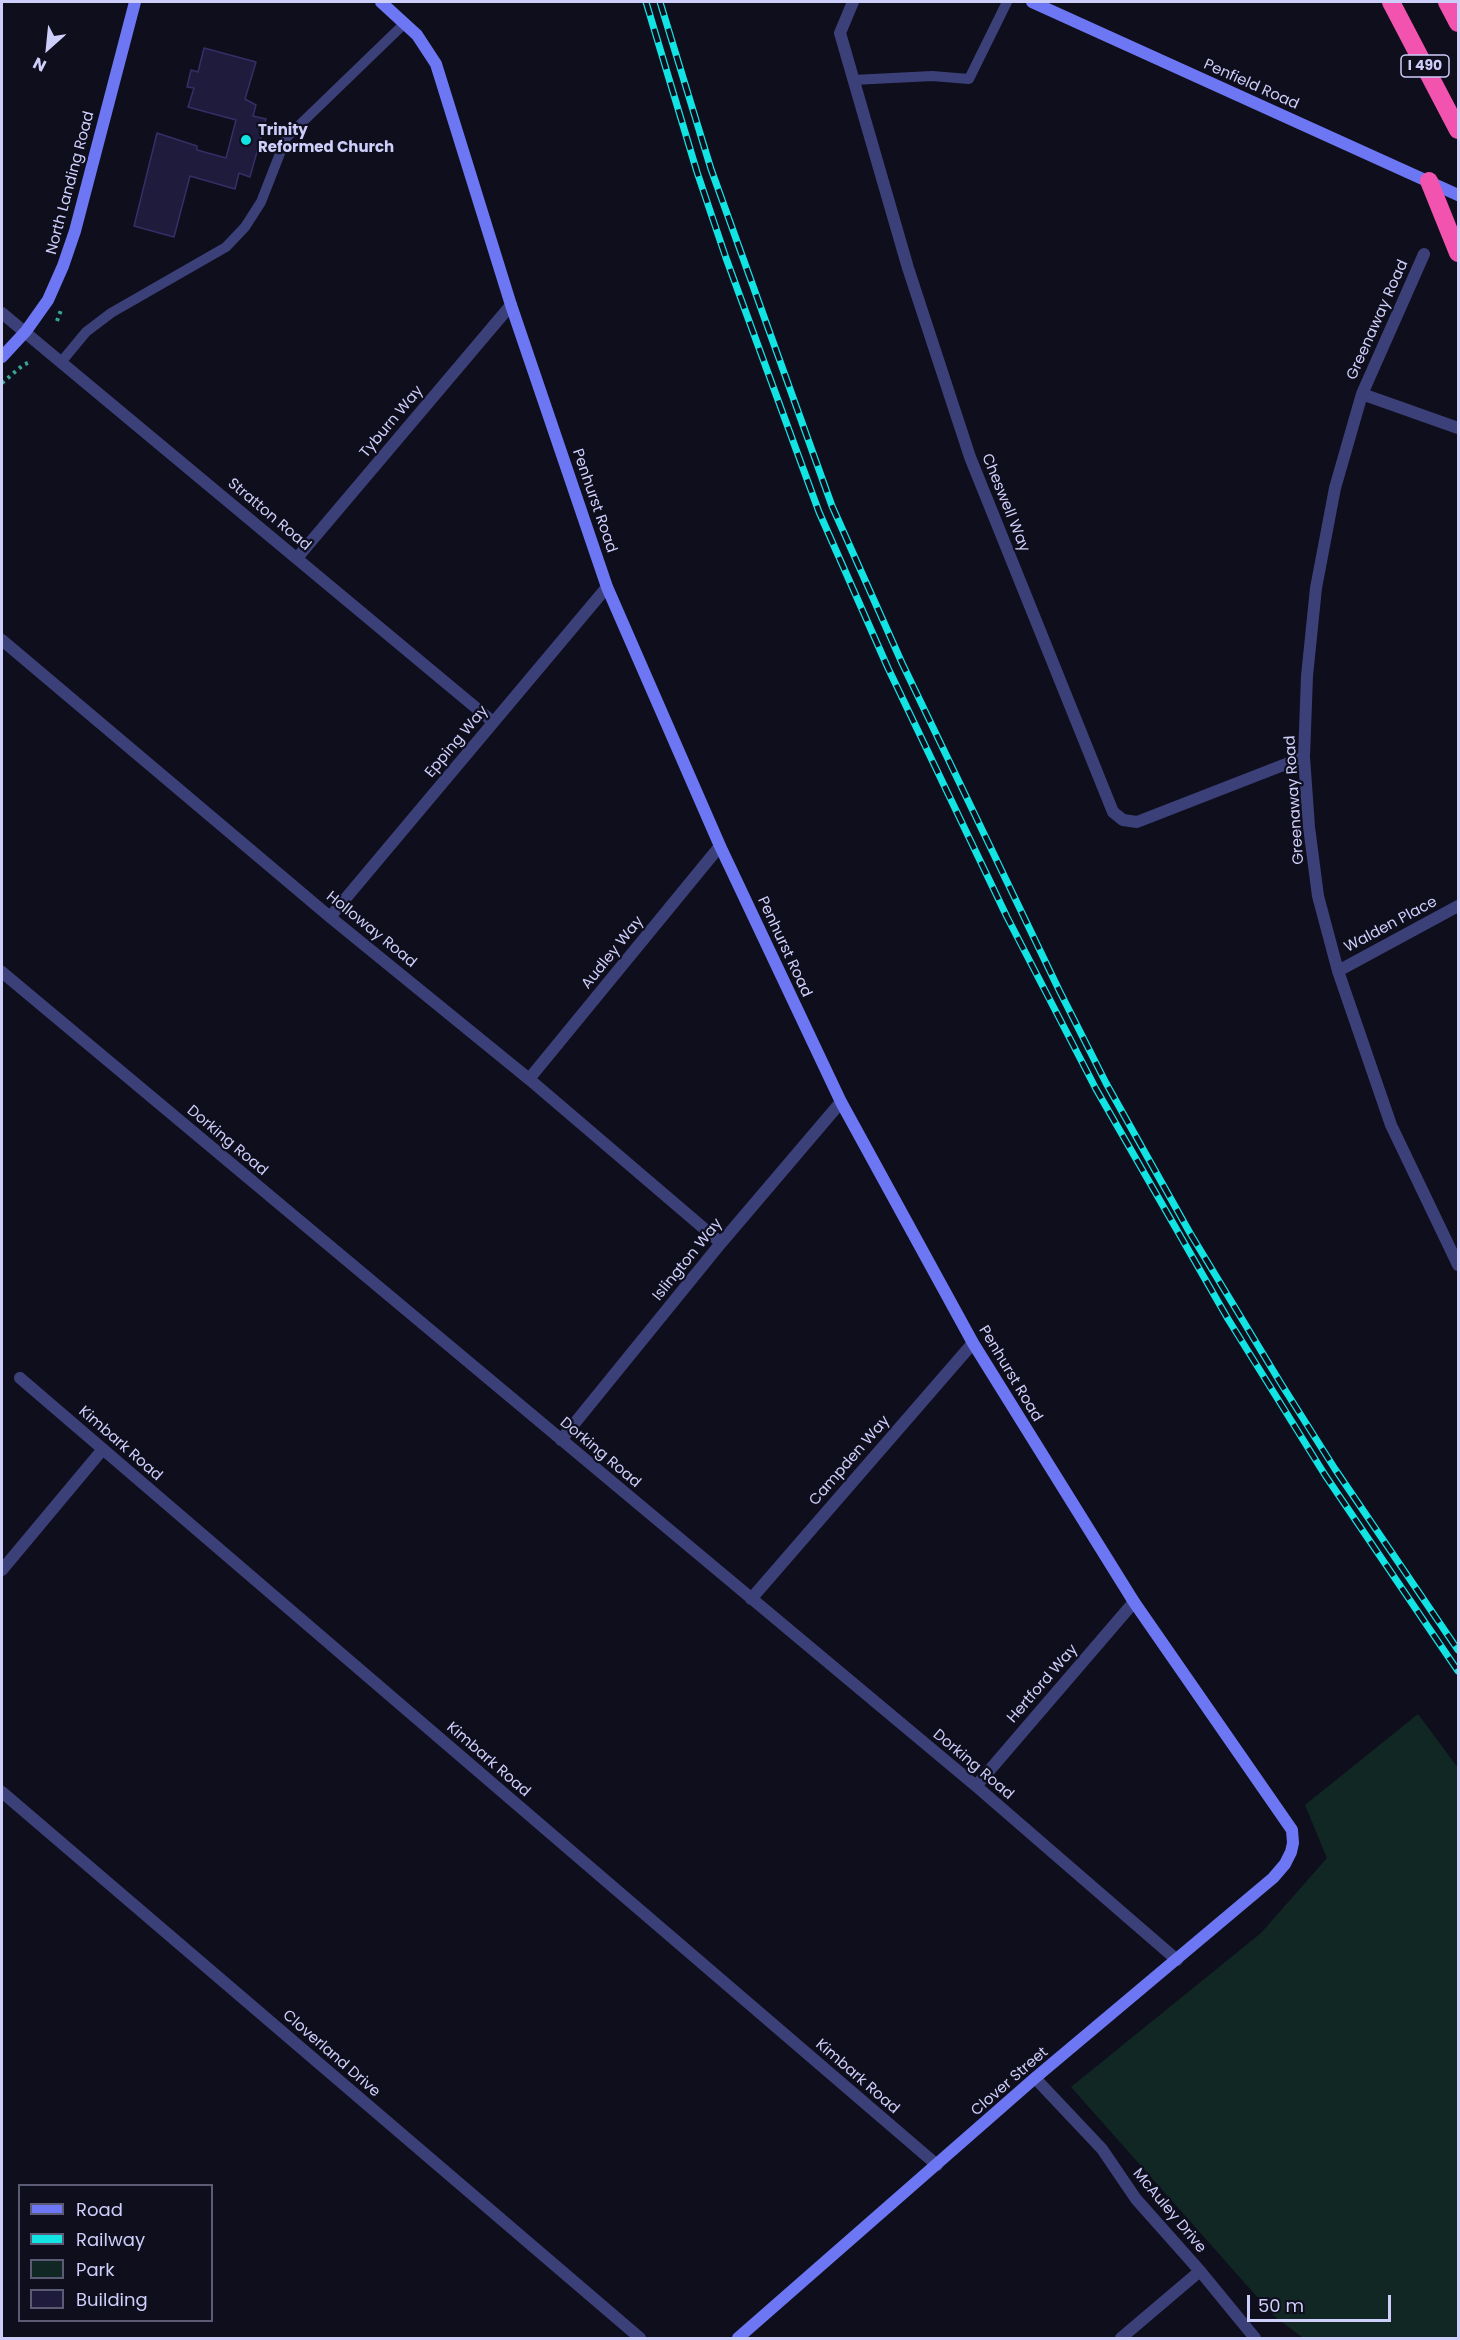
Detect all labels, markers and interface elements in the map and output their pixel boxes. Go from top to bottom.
north arrow [18,18,78,78]
text: N [29,52,50,77]
road number: I 490 [1401,55,1449,77]
street label: Penfield Road [1201,56,1301,114]
street label: North Landing Road [43,109,99,257]
place label: Trinity Reformed Church [258,122,394,157]
marker: Trinity Reformed Church [239,133,253,147]
street label: Greenaway Road [1343,257,1413,383]
street label: Tyburn Way [357,382,427,462]
street label: Penhurst Road [568,447,620,555]
street label: Cheswell Way [977,451,1033,555]
street label: Stratton Road [224,475,314,555]
street label: Epping Way [422,702,492,782]
street label: Greenaway Road [1282,735,1308,865]
street label: Holloway Road [322,888,420,972]
street label: Walden Place [1342,893,1440,957]
street label: Penhurst Road [753,894,815,1000]
street label: Audley Way [578,913,648,993]
street label: Dorking Road [183,1102,271,1180]
street label: Islington Way [649,1215,727,1305]
street label: Penhurst Road [974,1323,1046,1425]
street label: Kimbark Road [75,1403,165,1485]
street label: Campden Way [806,1412,894,1510]
street label: Dorking Road [556,1414,644,1492]
street label: Hertford Way [1004,1641,1082,1727]
street label: Kimbark Road [443,1719,533,1801]
street label: Dorking Road [929,1726,1017,1804]
street label: Cloverland Drive [279,2007,383,2101]
street label: Kimbark Road [812,2036,902,2118]
street label: Clover Street [968,2044,1052,2120]
street label: McAuley Drive [1128,2165,1210,2257]
legend [18,2184,213,2322]
text: Road [76,2197,123,2222]
text: Railway [76,2227,145,2252]
text: Park [76,2257,115,2282]
scale bar [1250,2283,1394,2321]
text: Building [76,2287,148,2312]
text: 50 m [1258,2293,1304,2318]

